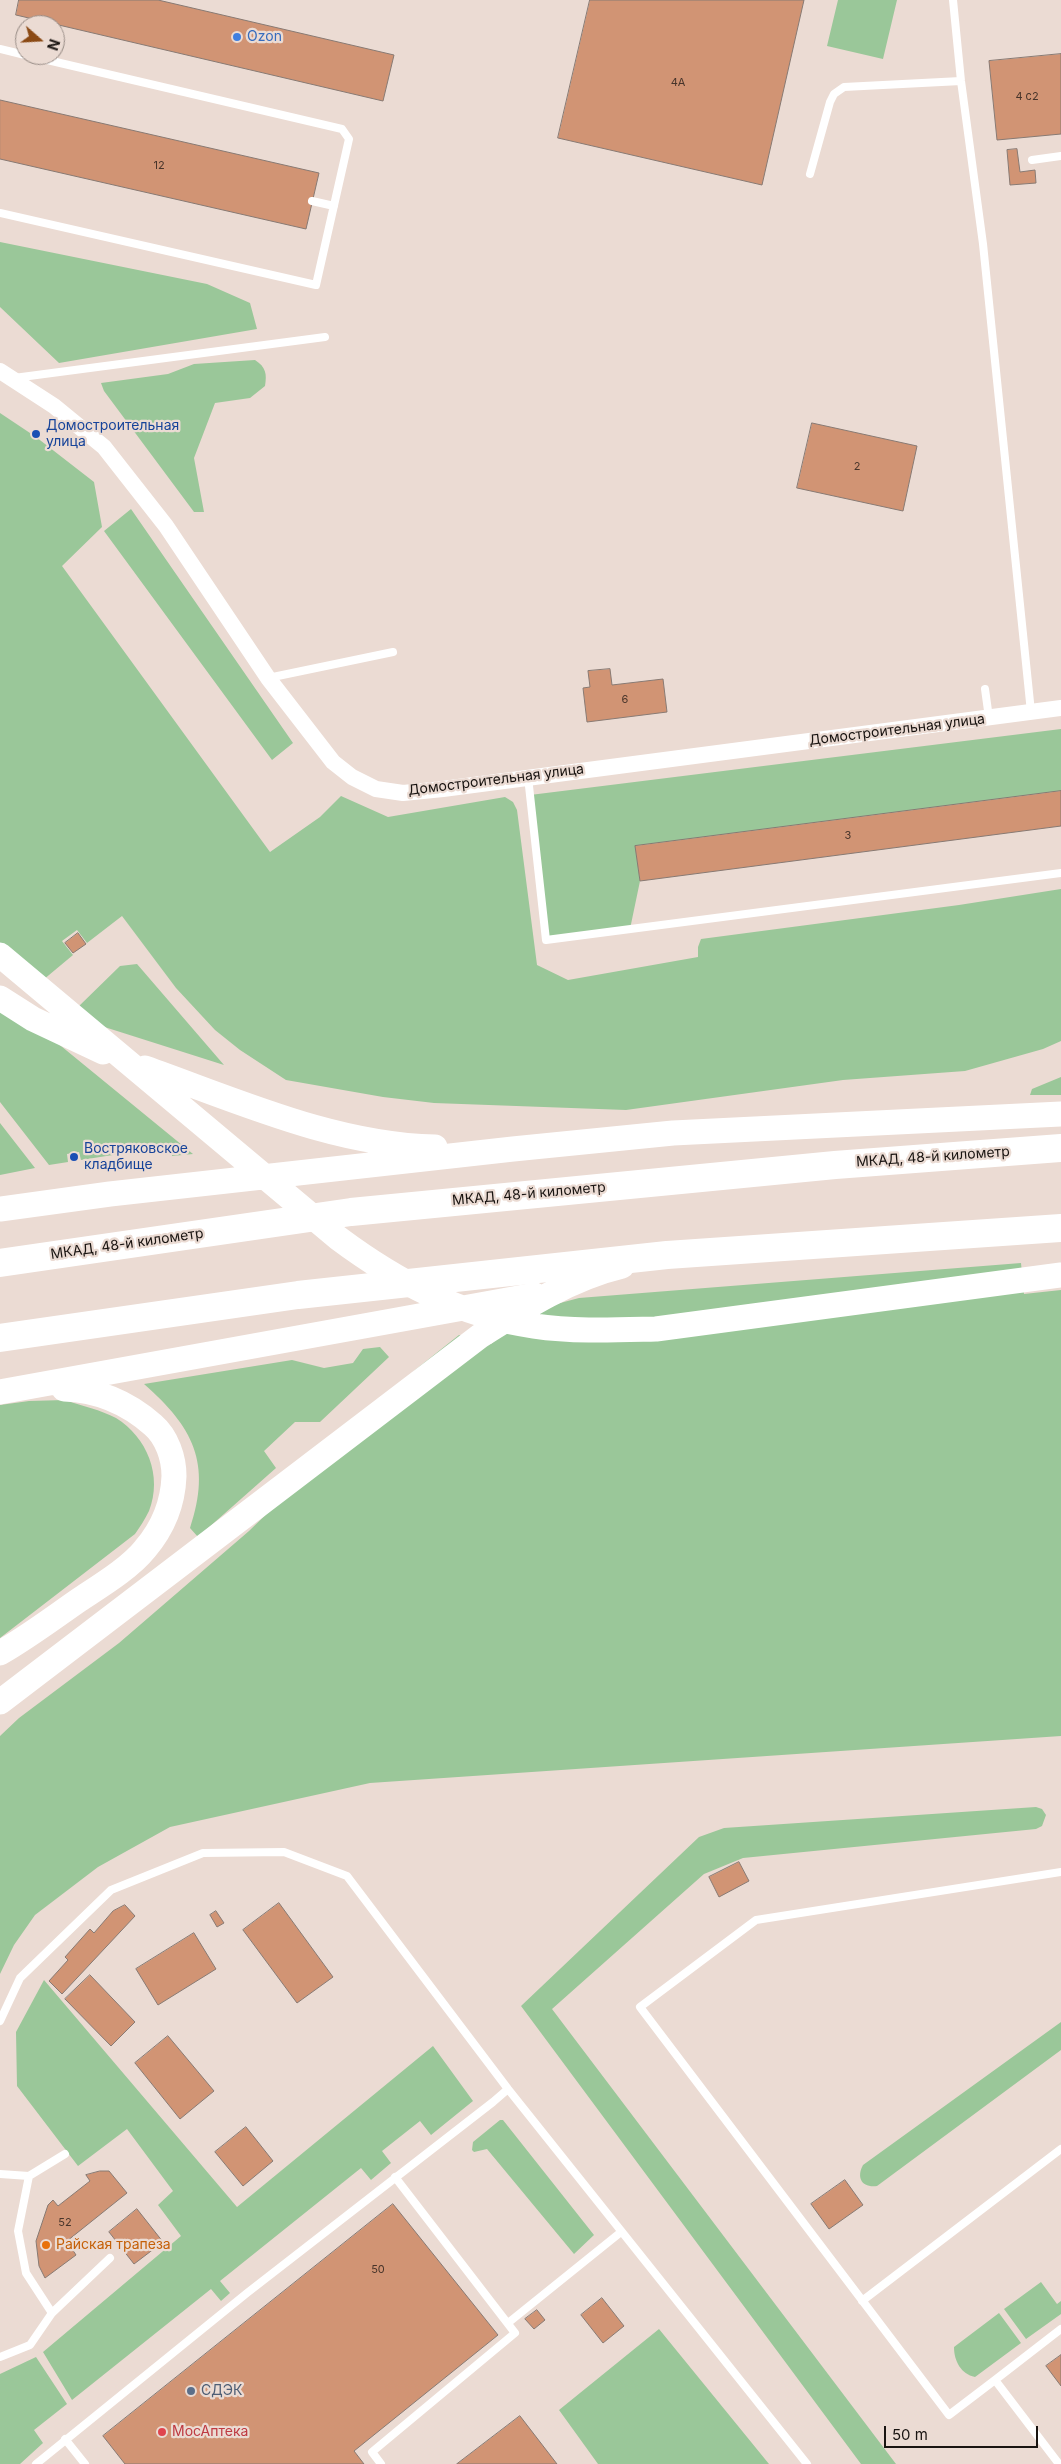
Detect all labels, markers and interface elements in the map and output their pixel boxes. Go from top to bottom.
north arrow [15,15,65,65]
place label: Ozon [247,29,282,45]
marker: Ozon [231,31,243,43]
text: N [44,37,63,53]
house number: 4А [671,76,685,90]
house number: 4 с2 [1015,90,1039,104]
house number: 12 [153,159,165,173]
place label: Домостроительная улица [46,418,179,451]
marker: Домостроительная улица [30,428,42,440]
house number: 2 [854,460,860,474]
house number: 6 [622,693,628,707]
street label: Домостроительная улица [808,711,986,749]
street label: Домостроительная улица [407,761,585,799]
house number: 3 [845,829,851,843]
place label: Востряковское кладбище [84,1141,188,1174]
street label: МКАД, 48-й километр [856,1143,1010,1171]
marker: Востряковское кладбище [68,1151,80,1163]
street label: МКАД, 48-й километр [452,1179,606,1209]
street label: МКАД, 48-й километр [50,1225,204,1263]
house number: 52 [58,2216,72,2230]
place label: Райская трапеза [56,2237,171,2253]
marker: Райская трапеза [40,2239,52,2251]
house number: 50 [371,2263,385,2277]
place label: СДЭК [201,2383,242,2399]
marker: СДЭК [185,2385,197,2397]
scale bar [886,2416,1040,2448]
place label: МосАптека [172,2424,248,2440]
text: 50 m [892,2425,928,2444]
marker: МосАптека [156,2426,168,2438]

